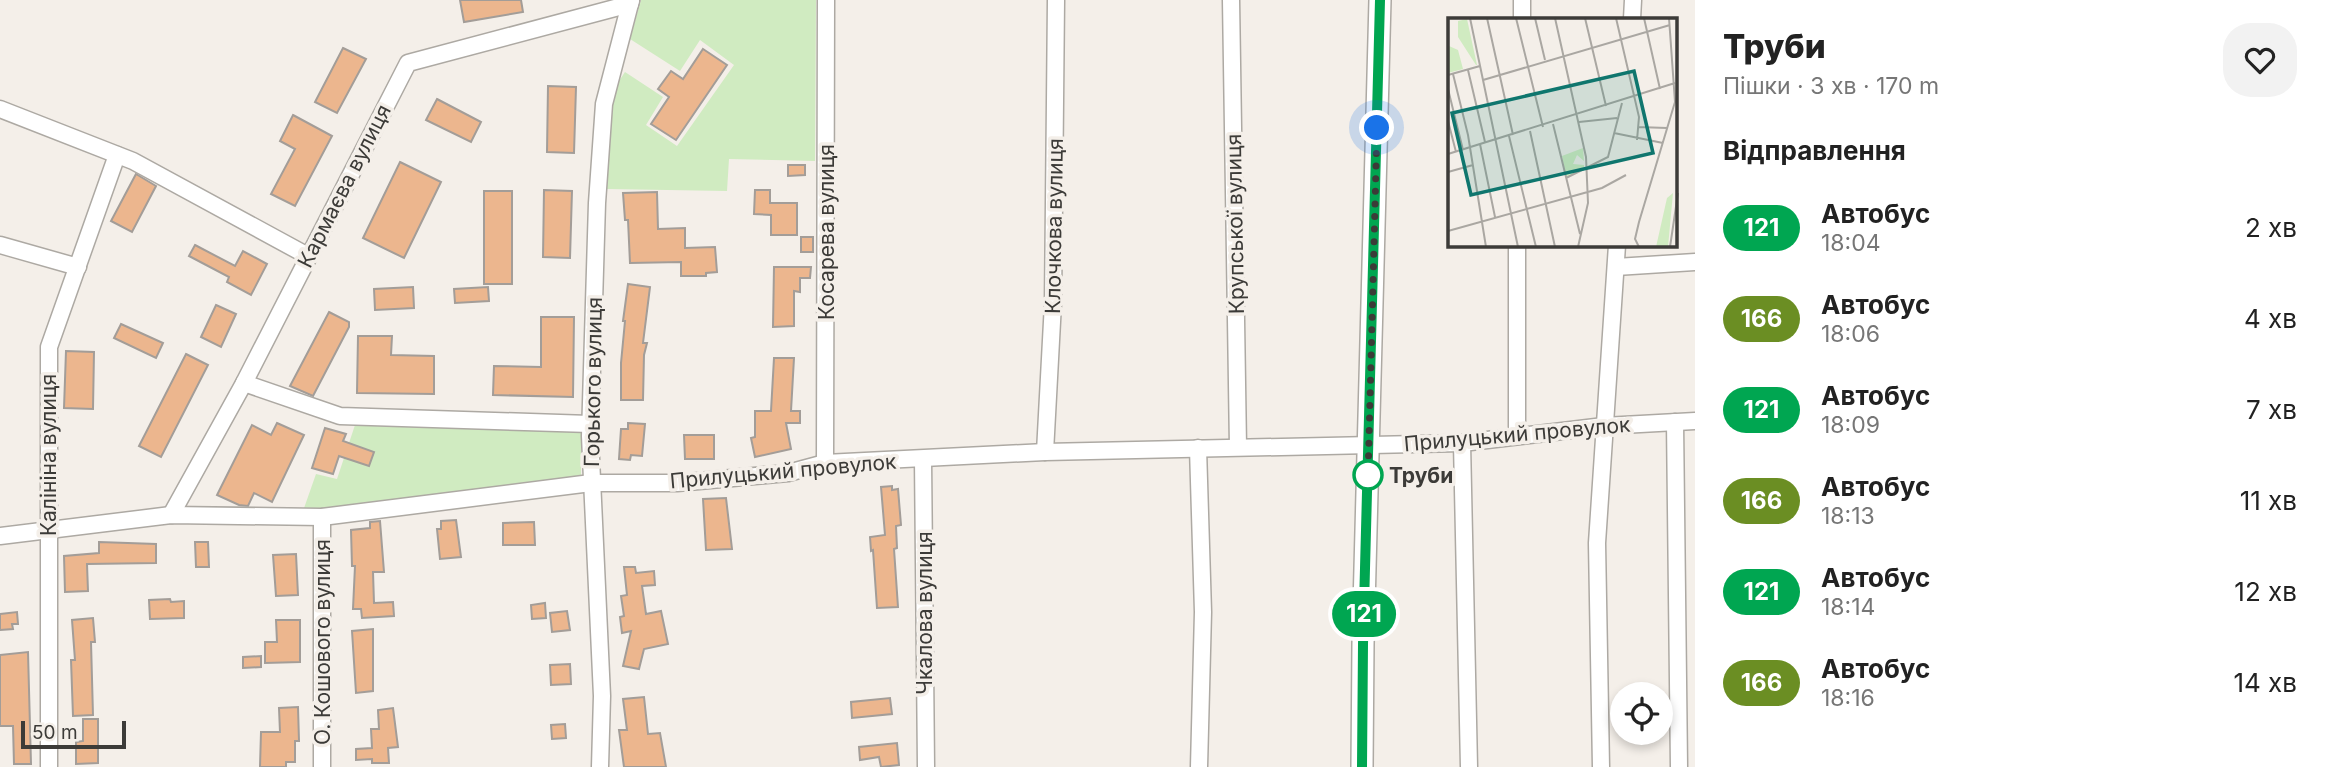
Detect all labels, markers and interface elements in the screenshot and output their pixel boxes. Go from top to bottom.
inset map [1448,18,1678,247]
button: heart [2223,23,2297,97]
text: Труби [1723,26,1826,66]
text: Пішки · 3 хв · 170 m [1723,72,1939,100]
street label: Кармаєва вулиця [292,100,396,272]
your location [1359,110,1394,145]
street label: Крупської вулиця [1221,134,1249,314]
text: Відправлення [1723,135,1906,166]
street label: Клочкова вулиця [1040,138,1068,314]
street label: Косарева вулиця [814,144,839,320]
text: Автобус [1821,198,1930,229]
text: 2 хв [2245,212,2297,243]
text: 121 [1744,213,1779,242]
text: 18:04 [1821,229,1881,257]
text: Автобус [1821,289,1930,320]
street label: Горького вулиця [579,297,607,467]
text: 4 хв [2244,303,2297,334]
text: 166 [1741,304,1782,333]
text: 18:06 [1821,320,1880,348]
street label: Калініна вулиця [36,374,61,536]
text: Автобус [1821,380,1930,411]
text: 7 хв [2246,394,2297,425]
text: 121 [1744,395,1779,424]
text: 18:09 [1821,411,1880,439]
street label: Прилуцький провулок [1403,412,1632,456]
street label: Прилуцький провулок [669,449,898,493]
marker: Труби [1353,460,1383,490]
place label: Труби [1389,463,1453,488]
text: Автобус [1821,471,1930,502]
text: 11 хв [2240,485,2297,516]
text: 166 [1741,486,1782,515]
text: 18:13 [1821,502,1875,530]
street label: Чкалова вулиця [912,531,937,695]
street label: О. Кошового вулиця [310,539,335,745]
text: Автобус [1821,562,1930,593]
text: 12 хв [2234,576,2297,607]
text: 121 [1744,577,1779,606]
line badge: 121 [1324,591,1404,637]
text: 18:14 [1821,593,1875,621]
text: 121 [1346,599,1382,628]
text: Автобус [1821,653,1930,684]
text: 14 хв [2233,667,2297,698]
text: 166 [1741,668,1782,697]
map controls [1610,682,1673,745]
button: locate [1610,682,1673,745]
text: 18:16 [1821,684,1875,712]
scale bar [21,718,126,750]
text: 50 m [32,721,78,744]

